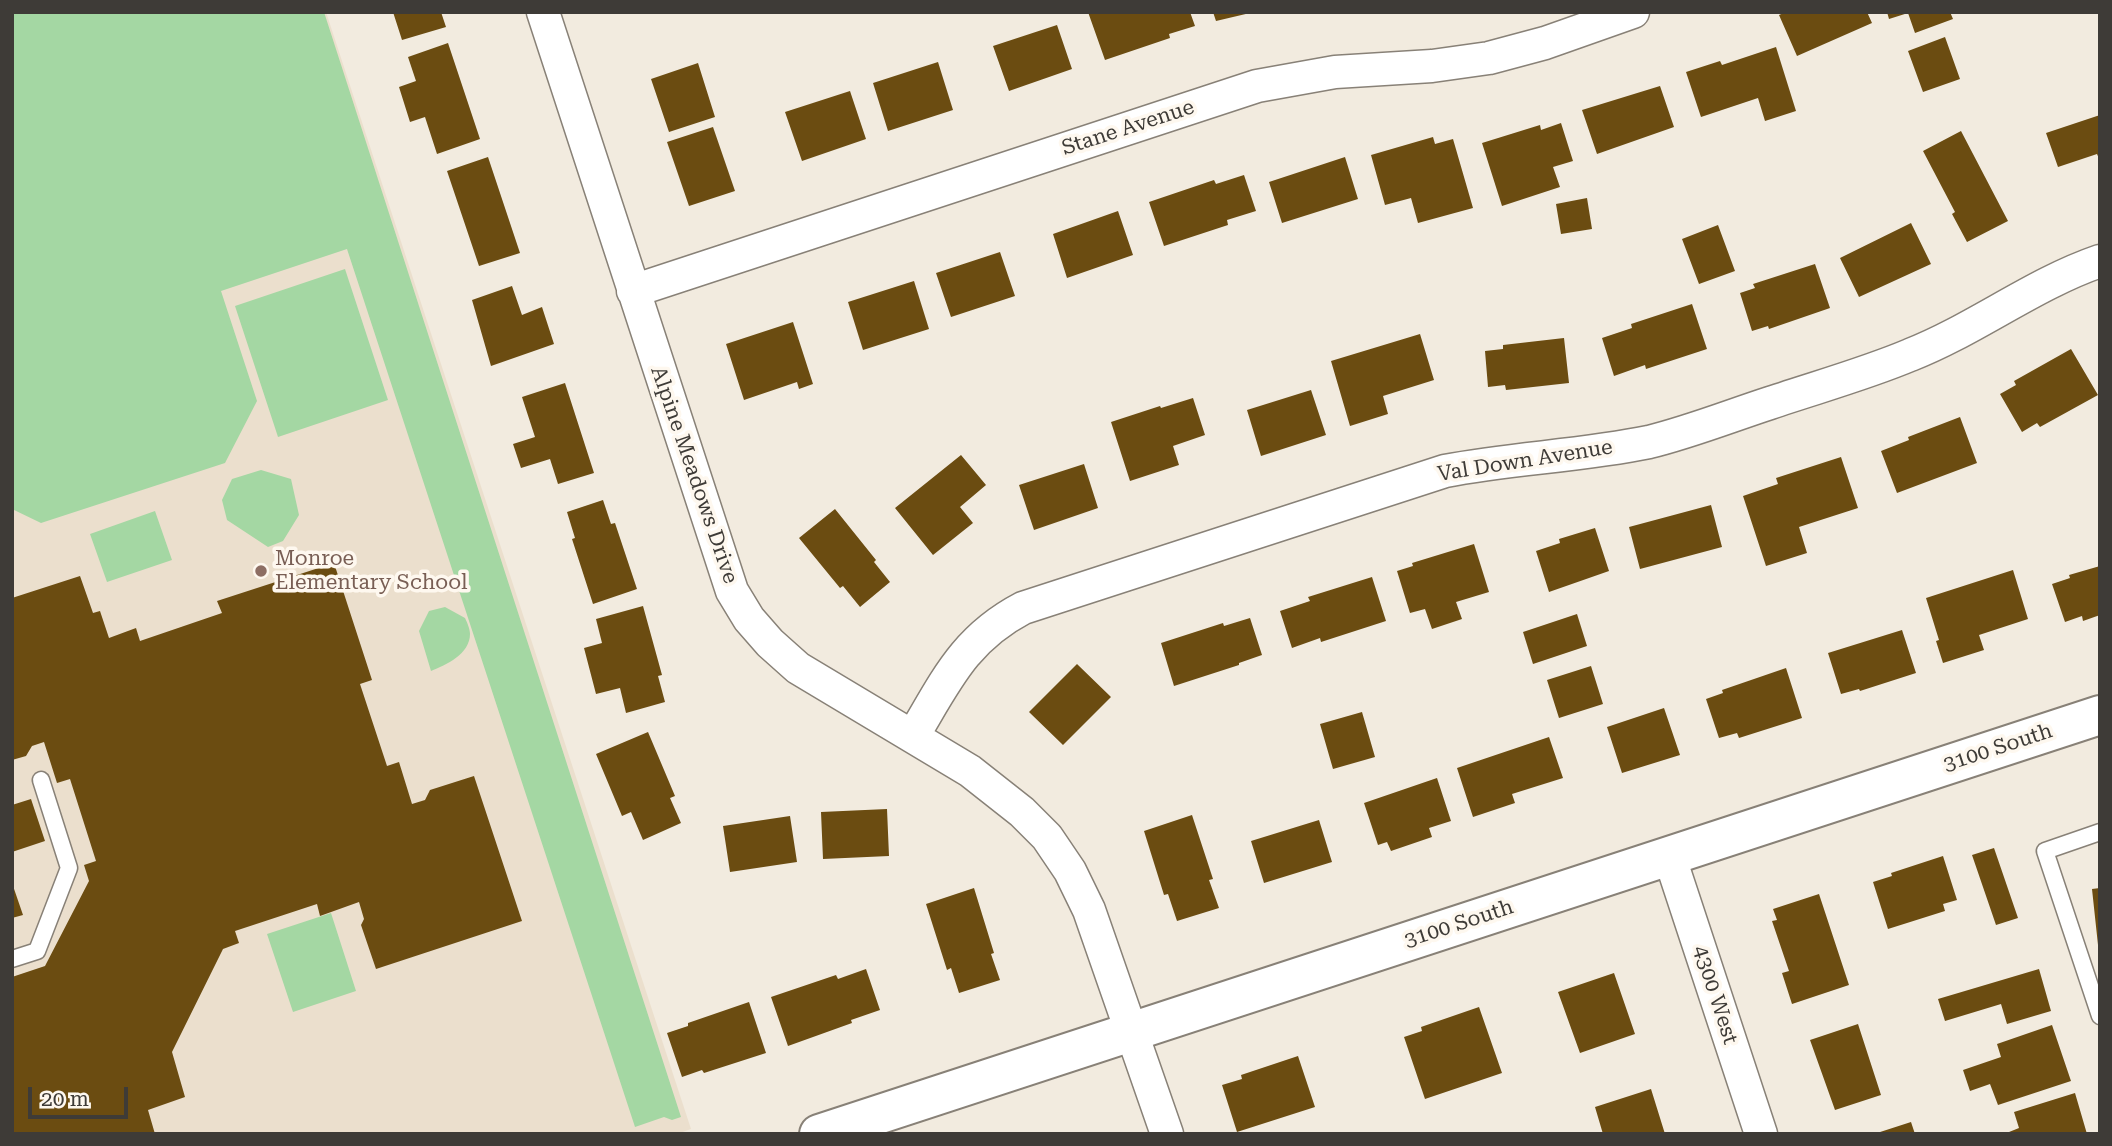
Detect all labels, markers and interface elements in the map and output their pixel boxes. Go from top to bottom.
street label: Stane Avenue [1059,95,1197,161]
street label: Alpine Meadows Drive [645,363,743,587]
street label: Val Down Avenue [1436,435,1614,487]
place label: Monroe Elementary School [275,546,468,596]
marker: Monroe Elementary School [253,563,269,579]
street label: 3100 South [1940,719,2056,777]
street label: 3100 South [1401,895,1517,953]
street label: 4300 West [1687,943,1743,1047]
scale bar [32,1072,131,1116]
text: 20 m [41,1087,89,1111]

